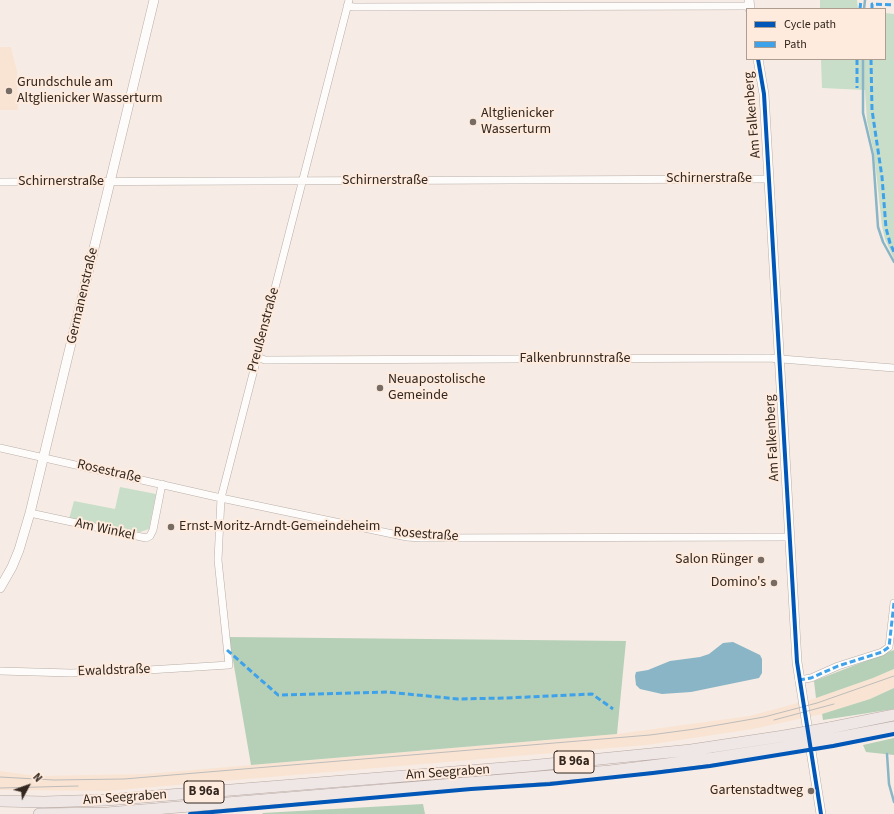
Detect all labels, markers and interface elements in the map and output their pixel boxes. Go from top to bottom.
legend [746,8,886,60]
text: Cycle path [784,16,836,33]
text: Path [784,36,807,53]
street label: Am Falkenberg [741,71,765,159]
place label: Grundschule am Altglienicker Wasserturm [17,75,163,108]
marker: Grundschule am Altglienicker Wasserturm [4,86,14,96]
place label: Altglienicker Wasserturm [481,106,554,138]
marker: Altglienicker Wasserturm [468,117,478,127]
street label: Schirnerstraße [666,171,752,187]
street label: Schirnerstraße [342,173,428,189]
street label: Schirnerstraße [18,174,104,190]
street label: Germanenstraße [64,246,102,346]
street label: Preußenstraße [245,286,283,374]
street label: Falkenbrunnstraße [520,351,630,367]
place label: Neuapostolische Gemeinde [388,372,486,404]
marker: Neuapostolische Gemeinde [375,383,385,393]
street label: Am Falkenberg [762,394,784,482]
street label: Rosestraße [75,456,143,488]
street label: Am Winkel [73,515,137,545]
place label: Ernst-Moritz-Arndt-Gemeindeheim [179,519,380,535]
marker: Ernst-Moritz-Arndt-Gemeindeheim [166,522,176,532]
street label: Rosestraße [393,524,459,546]
place label: Salon Rünger [675,552,753,568]
marker: Salon Rünger [756,555,766,565]
place label: Domino's [711,575,766,591]
marker: Domino's [769,578,779,588]
street label: Ewaldstraße [77,661,151,681]
road number: B 96a [554,751,594,773]
street label: Am Seegraben [405,762,491,784]
north arrow [8,766,48,806]
text: N [29,770,45,785]
road number: B 96a [184,781,224,803]
place label: Gartenstadtweg [710,783,803,799]
marker: Gartenstadtweg [806,786,816,796]
street label: Am Seegraben [82,787,168,809]

